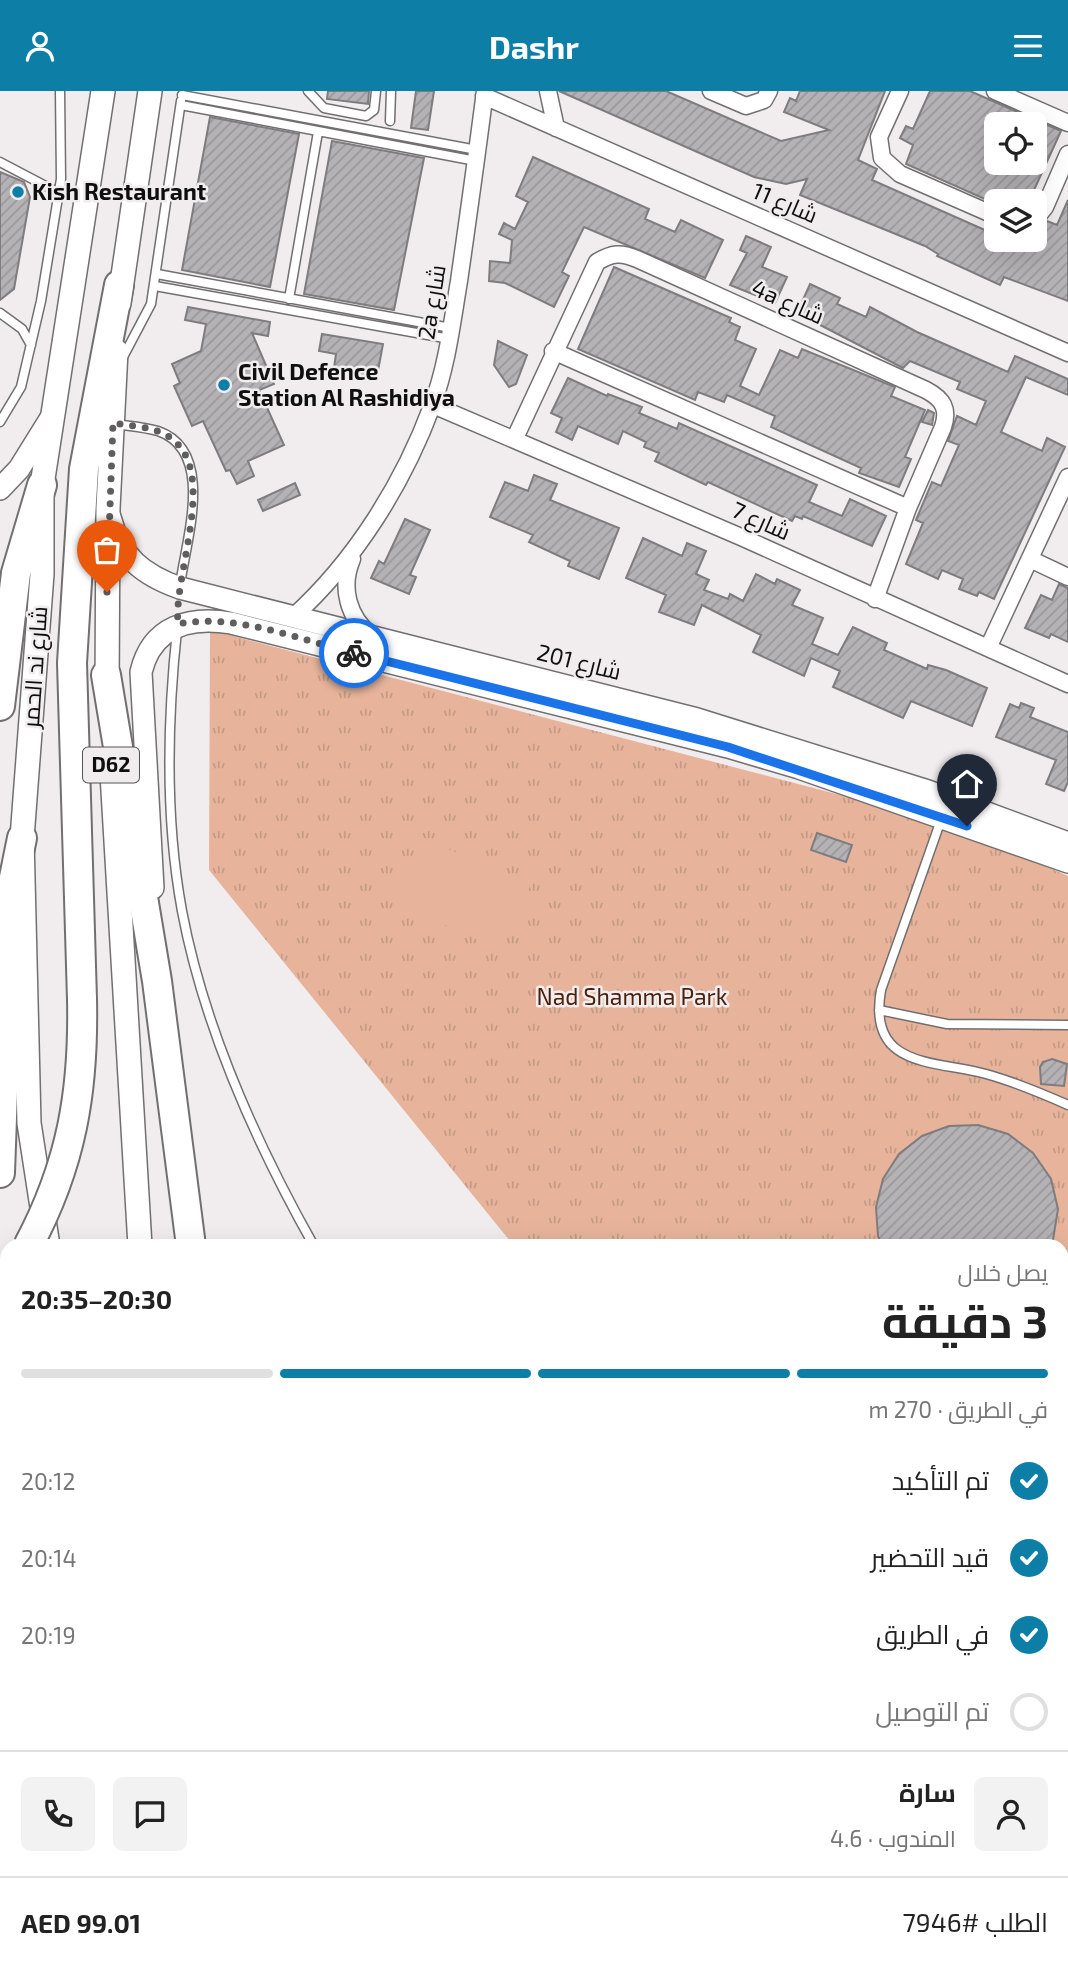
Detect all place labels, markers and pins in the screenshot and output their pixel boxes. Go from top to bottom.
place label: Kish Restaurant [32,177,206,205]
marker: Kish Restaurant [10,184,26,200]
place label: Civil Defence Station Al Rashidiya [238,357,455,411]
marker: Civil Defence Station Al Rashidiya [216,377,232,393]
pin [77,520,137,592]
pin [937,754,997,826]

